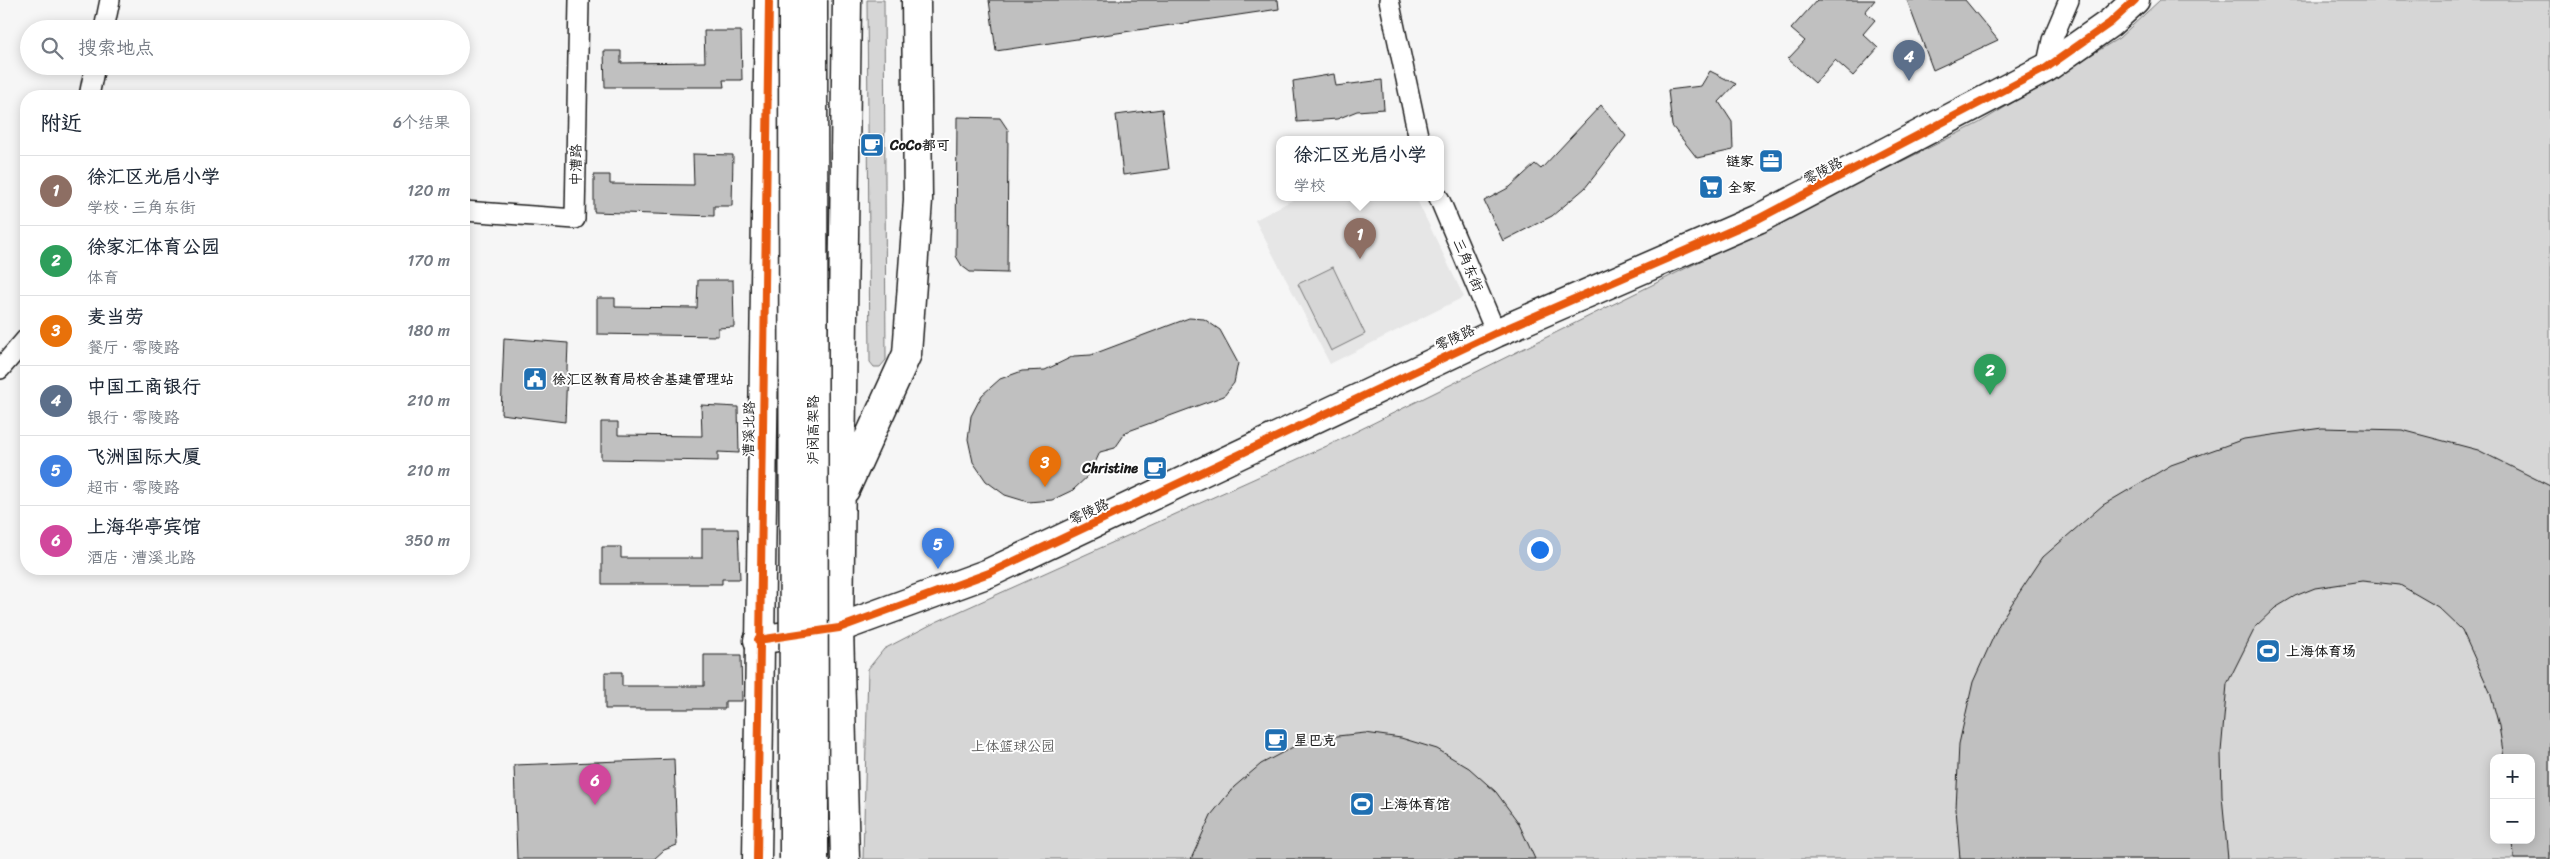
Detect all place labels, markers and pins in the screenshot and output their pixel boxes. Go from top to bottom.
pin: 4 [1893,40,1925,81]
cafe icon: CoCo都可 [859,132,885,158]
place label: CoCo都可 [889,133,950,158]
office icon: 链家 [1758,148,1784,174]
place label: 链家 [1726,149,1754,174]
supermarket icon: 全家 [1698,174,1724,200]
place label: 全家 [1728,175,1756,200]
pin: 1 [1344,218,1376,259]
pin: 2 [1974,354,2006,395]
public building icon: 徐汇区教育局校舍基建管理站 [522,366,548,392]
place label: 徐汇区教育局校舍基建管理站 [552,367,734,392]
pin: 3 [1029,446,1061,487]
cafe icon: Christine [1142,455,1168,481]
place label: Christine [1081,456,1138,481]
pin: 5 [922,528,954,569]
sports icon: 上海体育场 [2255,638,2281,664]
place label: 上海体育场 [2286,639,2356,664]
cafe icon: 星巴克 [1263,727,1289,753]
place label: 星巴克 [1294,728,1336,753]
pin: 6 [579,764,611,805]
sports icon: 上海体育馆 [1349,791,1375,817]
place label: 上海体育馆 [1380,792,1450,817]

